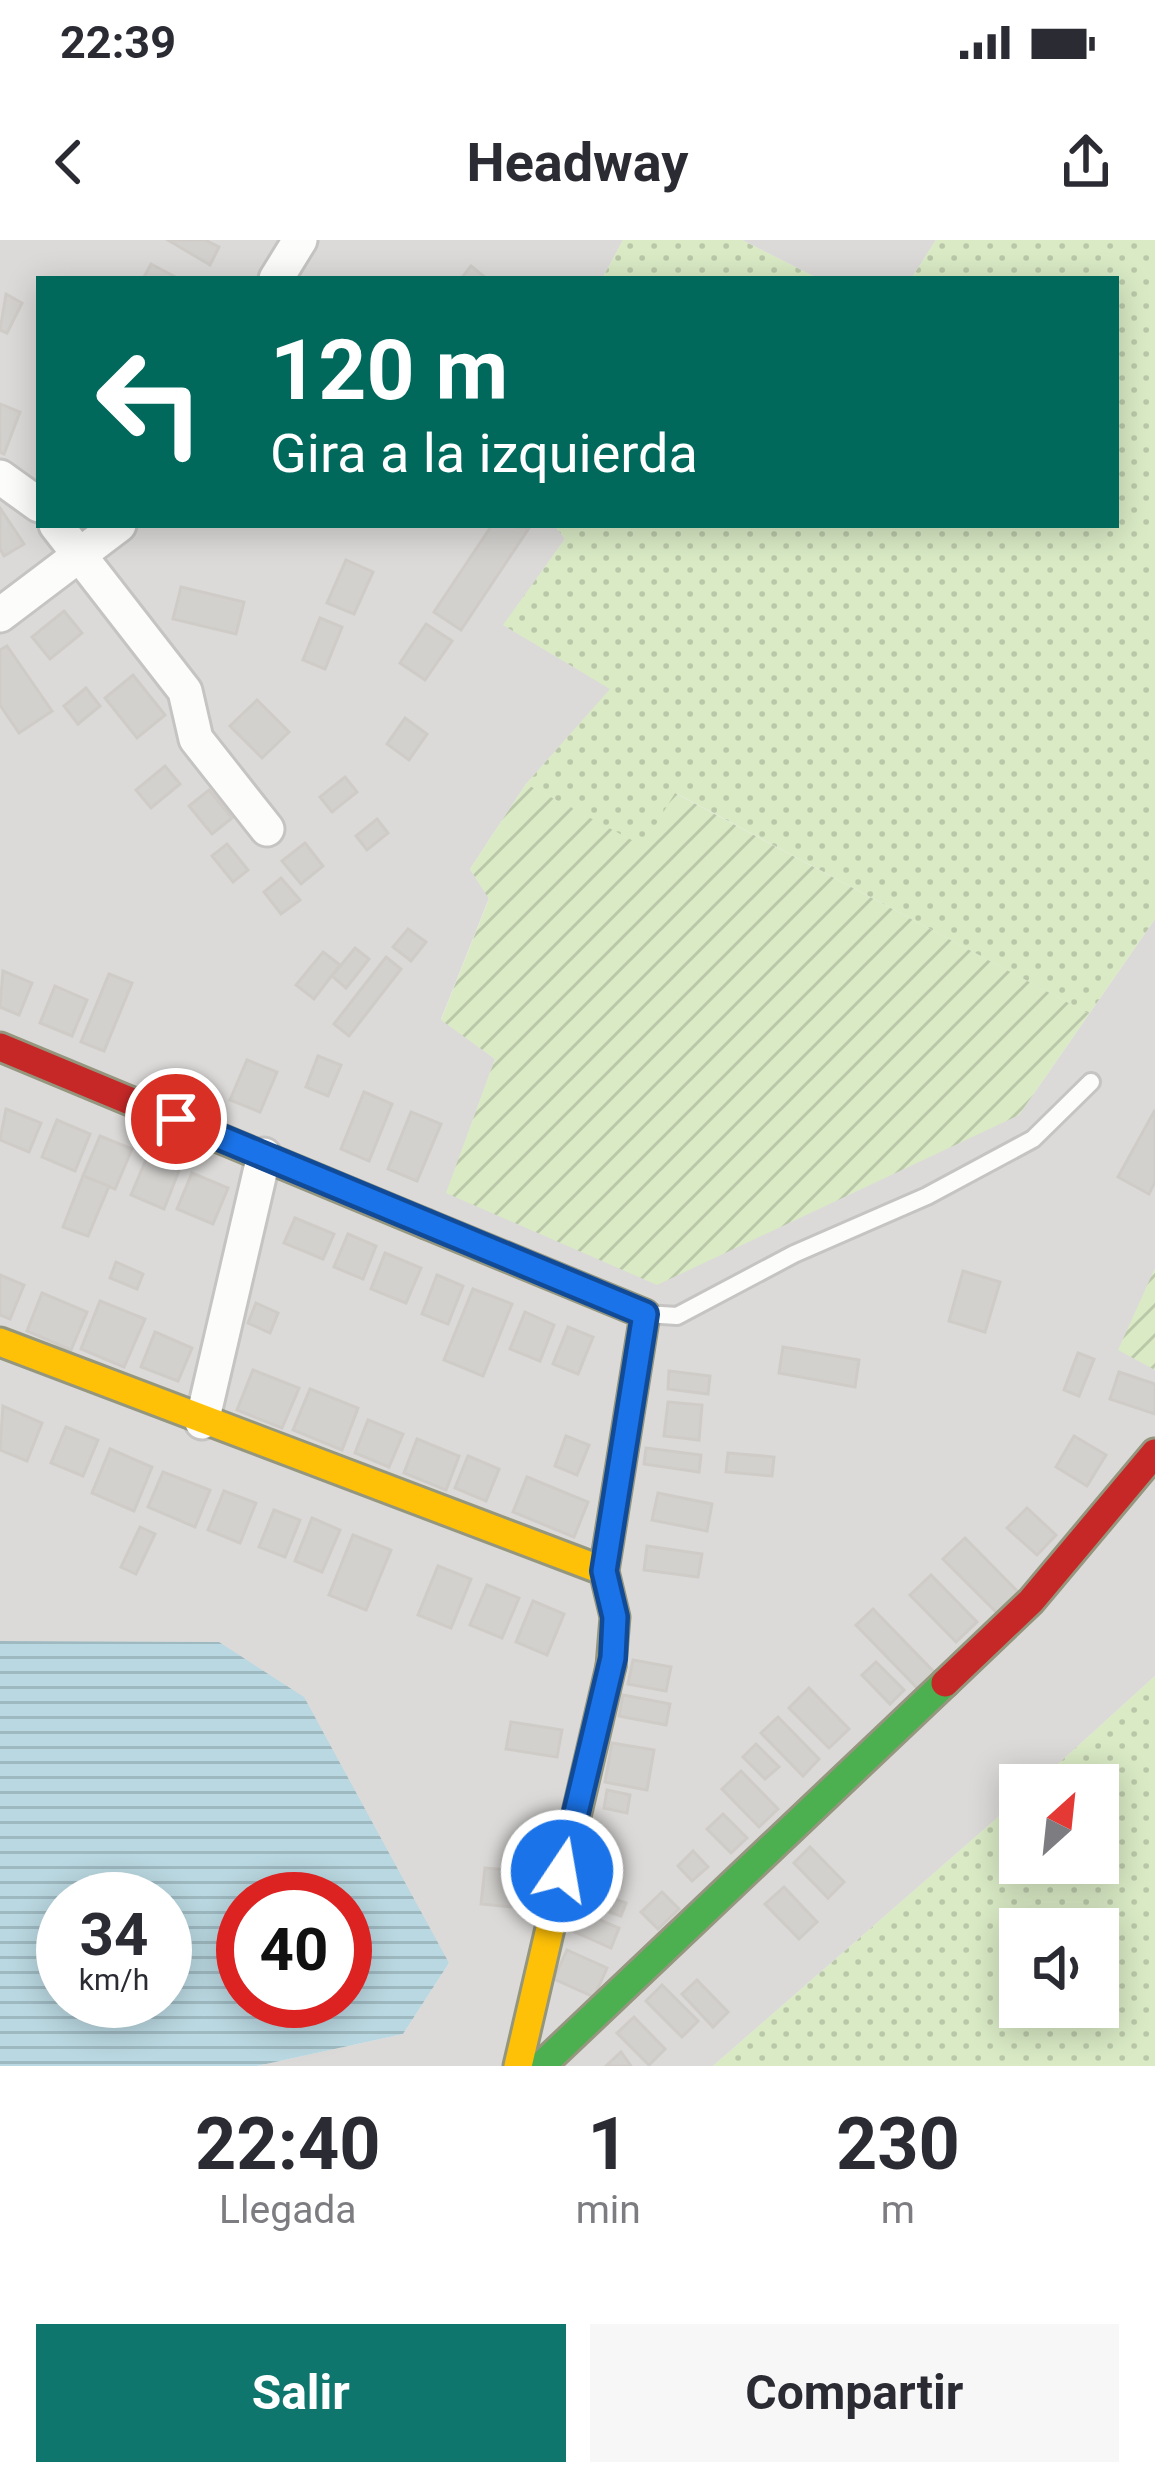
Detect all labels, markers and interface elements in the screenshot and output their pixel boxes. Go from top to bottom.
text: 22:39 [60,16,176,69]
icon: back [36,129,102,195]
icon: share [1053,129,1119,195]
text: Headway [467,131,688,194]
text: 120 m [270,321,508,420]
icon: left [72,324,228,480]
text: Gira a la izquierda [270,422,698,485]
pin [125,1068,227,1170]
icon: arrive [143,1086,209,1152]
north arrow [999,1764,1119,1884]
map controls [999,1764,1119,2028]
position arrow [499,1808,625,1934]
speed limit sign: 40 [216,1872,372,2028]
text: 34 [80,1899,148,1970]
button: sound [999,1908,1119,2028]
text: km/h [79,1962,149,1997]
text: 22:40 [195,2102,381,2187]
text: 1 [588,2102,629,2187]
text: 230 [836,2102,960,2187]
text: Llegada [219,2187,357,2233]
text: min [576,2187,641,2233]
text: m [881,2187,915,2233]
button: Salir [36,2324,566,2462]
button: Compartir [590,2324,1119,2462]

